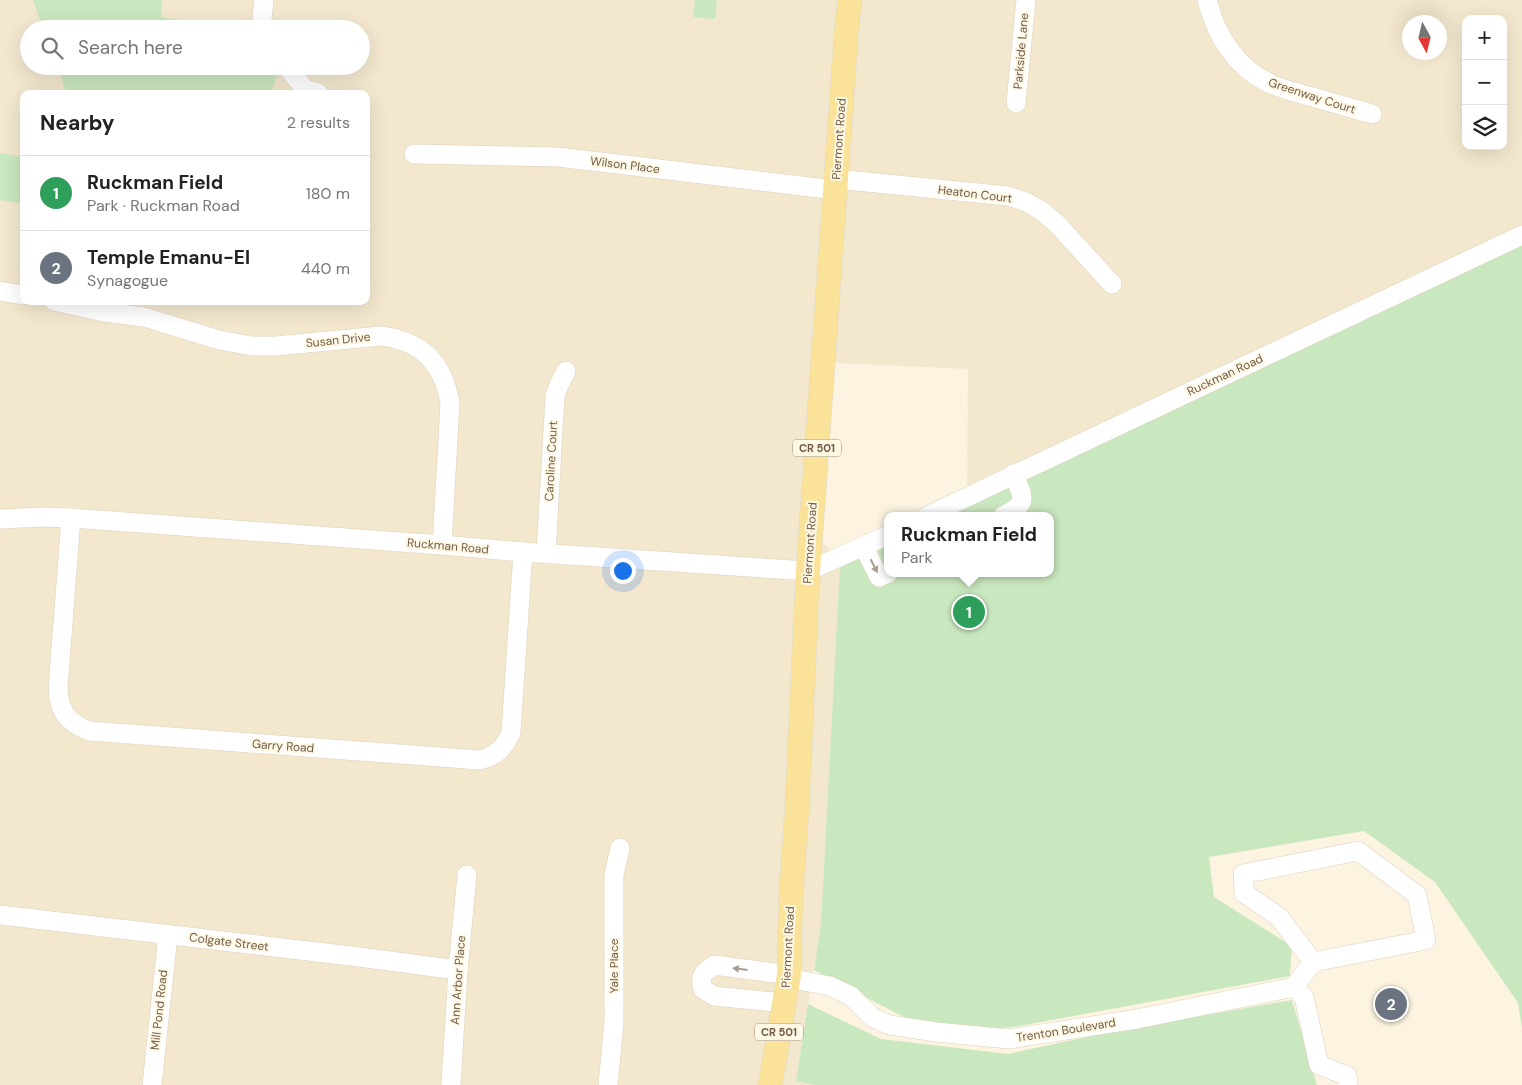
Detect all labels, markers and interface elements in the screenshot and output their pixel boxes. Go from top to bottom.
street label: Parkside Lane [1010,12,1032,90]
north arrow [1402,15,1447,60]
map controls [1462,15,1507,150]
button: + [1462,15,1507,60]
search box [20,20,370,75]
icon: search [38,34,66,62]
text: Search here [78,35,183,60]
button: − [1462,60,1507,105]
street label: Greenway Court [1266,74,1358,118]
street label: Piermont Road [828,98,850,180]
button: layers [1462,105,1507,150]
text: Nearby [40,109,114,137]
text: 2 results [287,112,350,133]
street label: Wilson Place [589,153,661,177]
text: Ruckman Field [87,170,223,195]
street label: Heaton Court [937,182,1013,207]
text: 1 [53,183,59,204]
text: 180 m [306,183,350,204]
text: Park · Ruckman Road [87,195,240,216]
text: Temple Emanu-El [87,245,250,270]
text: 2 [51,258,61,279]
text: 440 m [301,258,350,279]
text: Synagogue [87,270,168,291]
street label: Susan Drive [305,329,371,351]
street label: Ruckman Road [1184,350,1266,400]
street label: Caroline Court [541,420,561,502]
road number: CR 501 [793,439,841,456]
street label: Piermont Road [799,502,821,584]
popup [884,512,1054,577]
text: Ruckman Field [901,522,1037,547]
street label: Ruckman Road [406,534,490,558]
text: Park [901,547,933,568]
your location [610,558,636,584]
one-way arrow [870,559,878,573]
pin: 1 [953,593,985,631]
street label: Garry Road [251,736,315,756]
street label: Piermont Road [778,906,798,988]
street label: Colgate Street [188,929,270,955]
street label: Ann Arbor Place [447,935,469,1025]
street label: Yale Place [606,938,622,994]
one-way arrow [732,965,748,973]
street label: Mill Pond Road [147,969,171,1051]
pin: 2 [1375,985,1407,1023]
street label: Trenton Boulevard [1015,1014,1117,1046]
road number: CR 501 [755,1024,803,1040]

